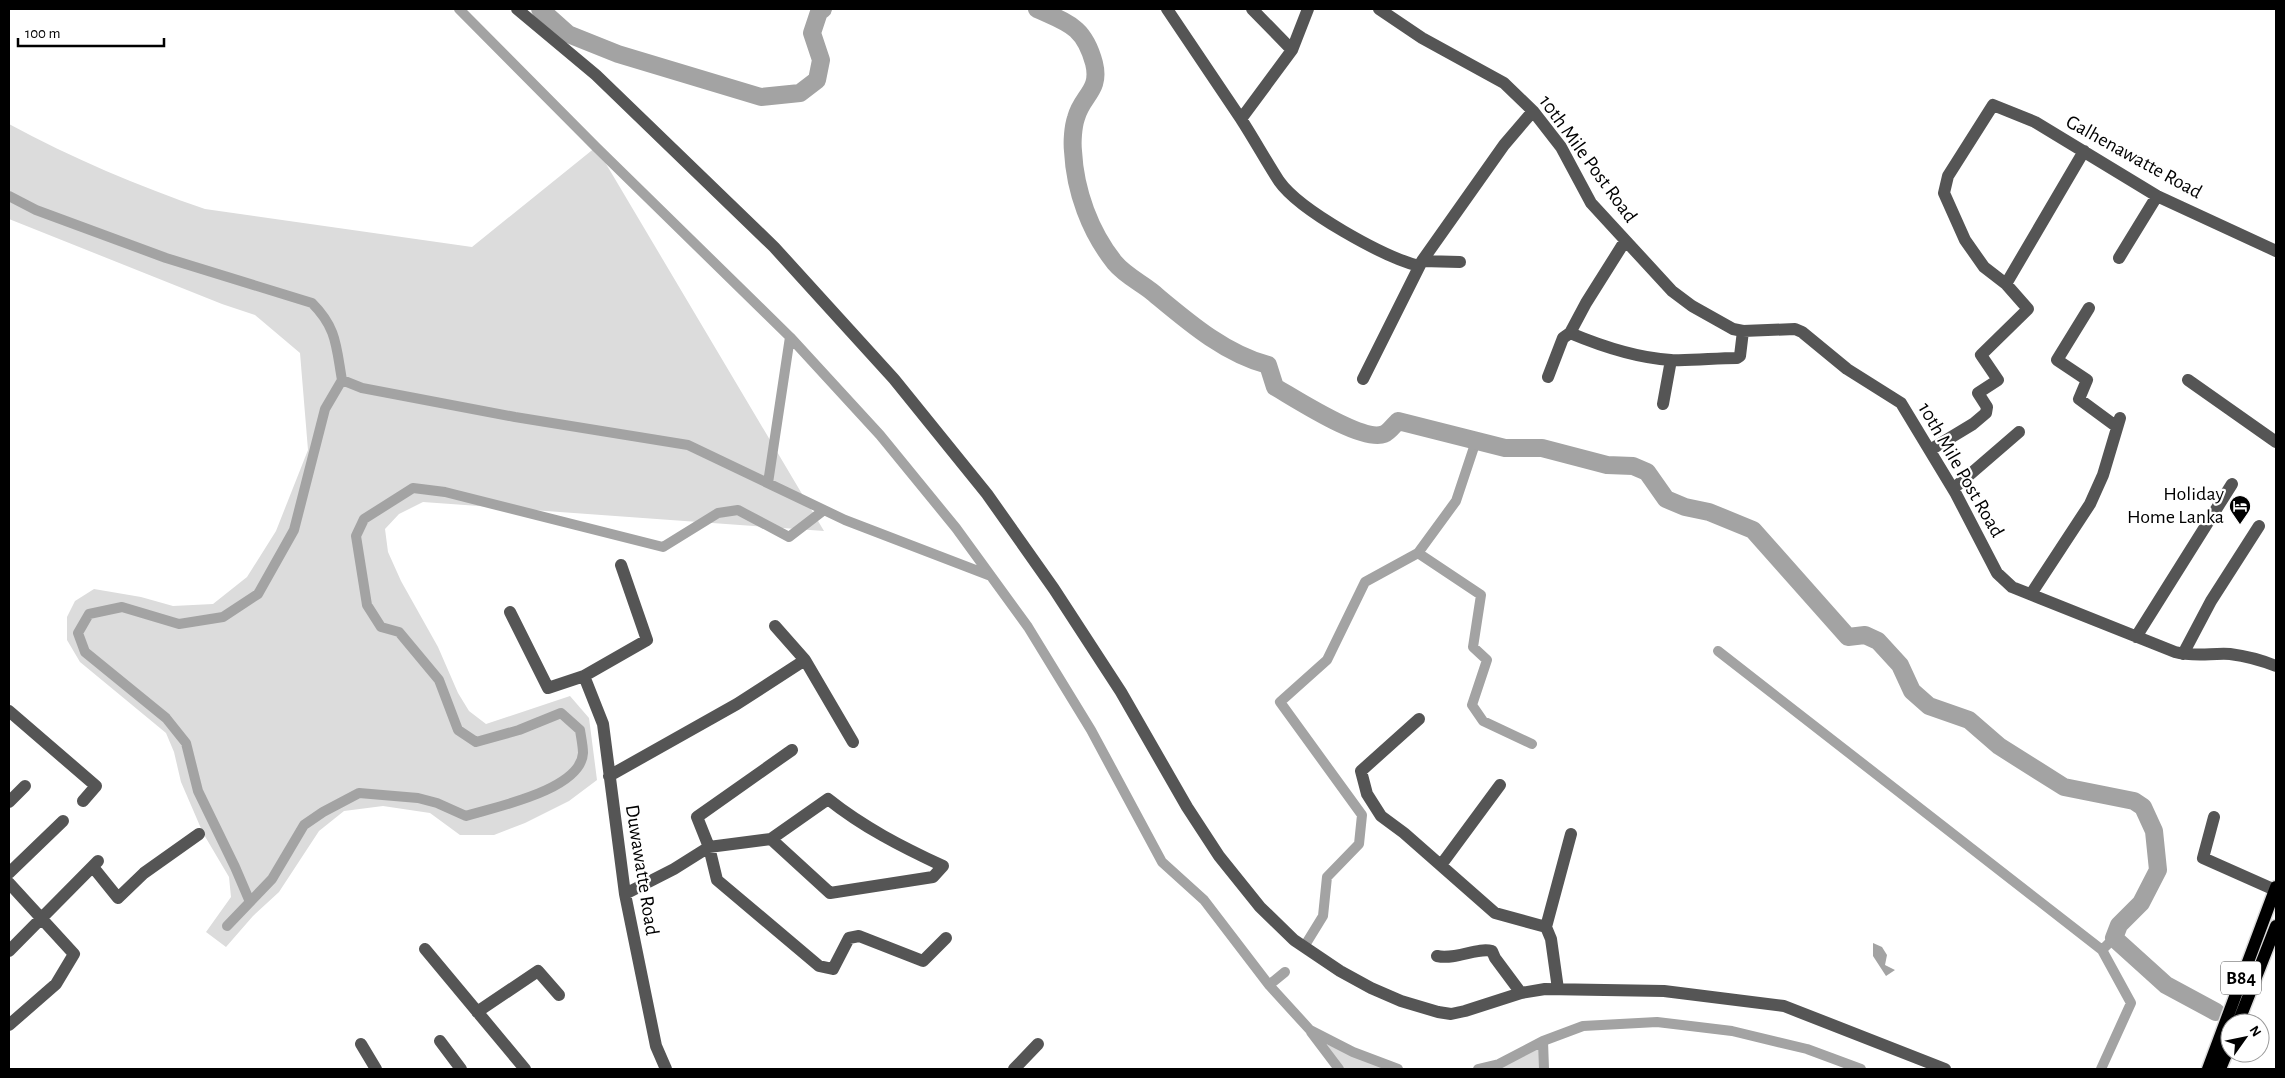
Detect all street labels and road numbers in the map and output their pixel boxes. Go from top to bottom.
street label: 10th Mile Post Road [1535,92,1641,226]
street label: Galhenawatte Road [2063,111,2205,203]
street label: 10th Mile Post Road [1914,399,2008,541]
street label: Duwawatte Road [622,803,662,937]
road number: B84 [2221,961,2261,994]

